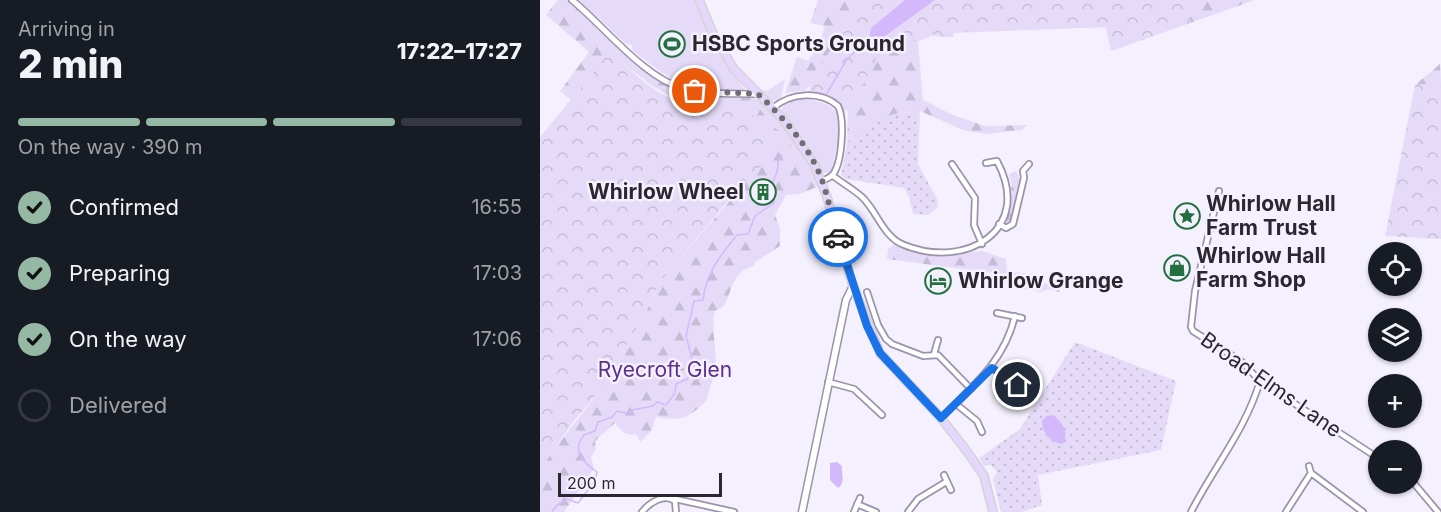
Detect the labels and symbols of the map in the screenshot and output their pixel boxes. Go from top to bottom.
sports icon: HSBC Sports Ground [657,29,687,59]
place label: HSBC Sports Ground [692,31,905,56]
pin [669,65,720,116]
building icon: Whirlow Wheel [748,177,778,207]
place label: Whirlow Wheel [588,179,744,204]
place label: Whirlow Hall Farm Trust [1206,191,1336,240]
place icon: Whirlow Hall Farm Trust [1172,201,1202,231]
courier [808,207,868,267]
place label: Whirlow Hall Farm Shop [1196,243,1326,292]
shop icon: Whirlow Hall Farm Shop [1162,253,1192,283]
hotel icon: Whirlow Grange [923,266,953,296]
place label: Whirlow Grange [958,268,1124,293]
street label: Broad Elms Lane [1196,327,1346,442]
park label: Ryecroft Glen [598,357,732,382]
pin [992,359,1043,410]
scale bar [558,470,722,498]

